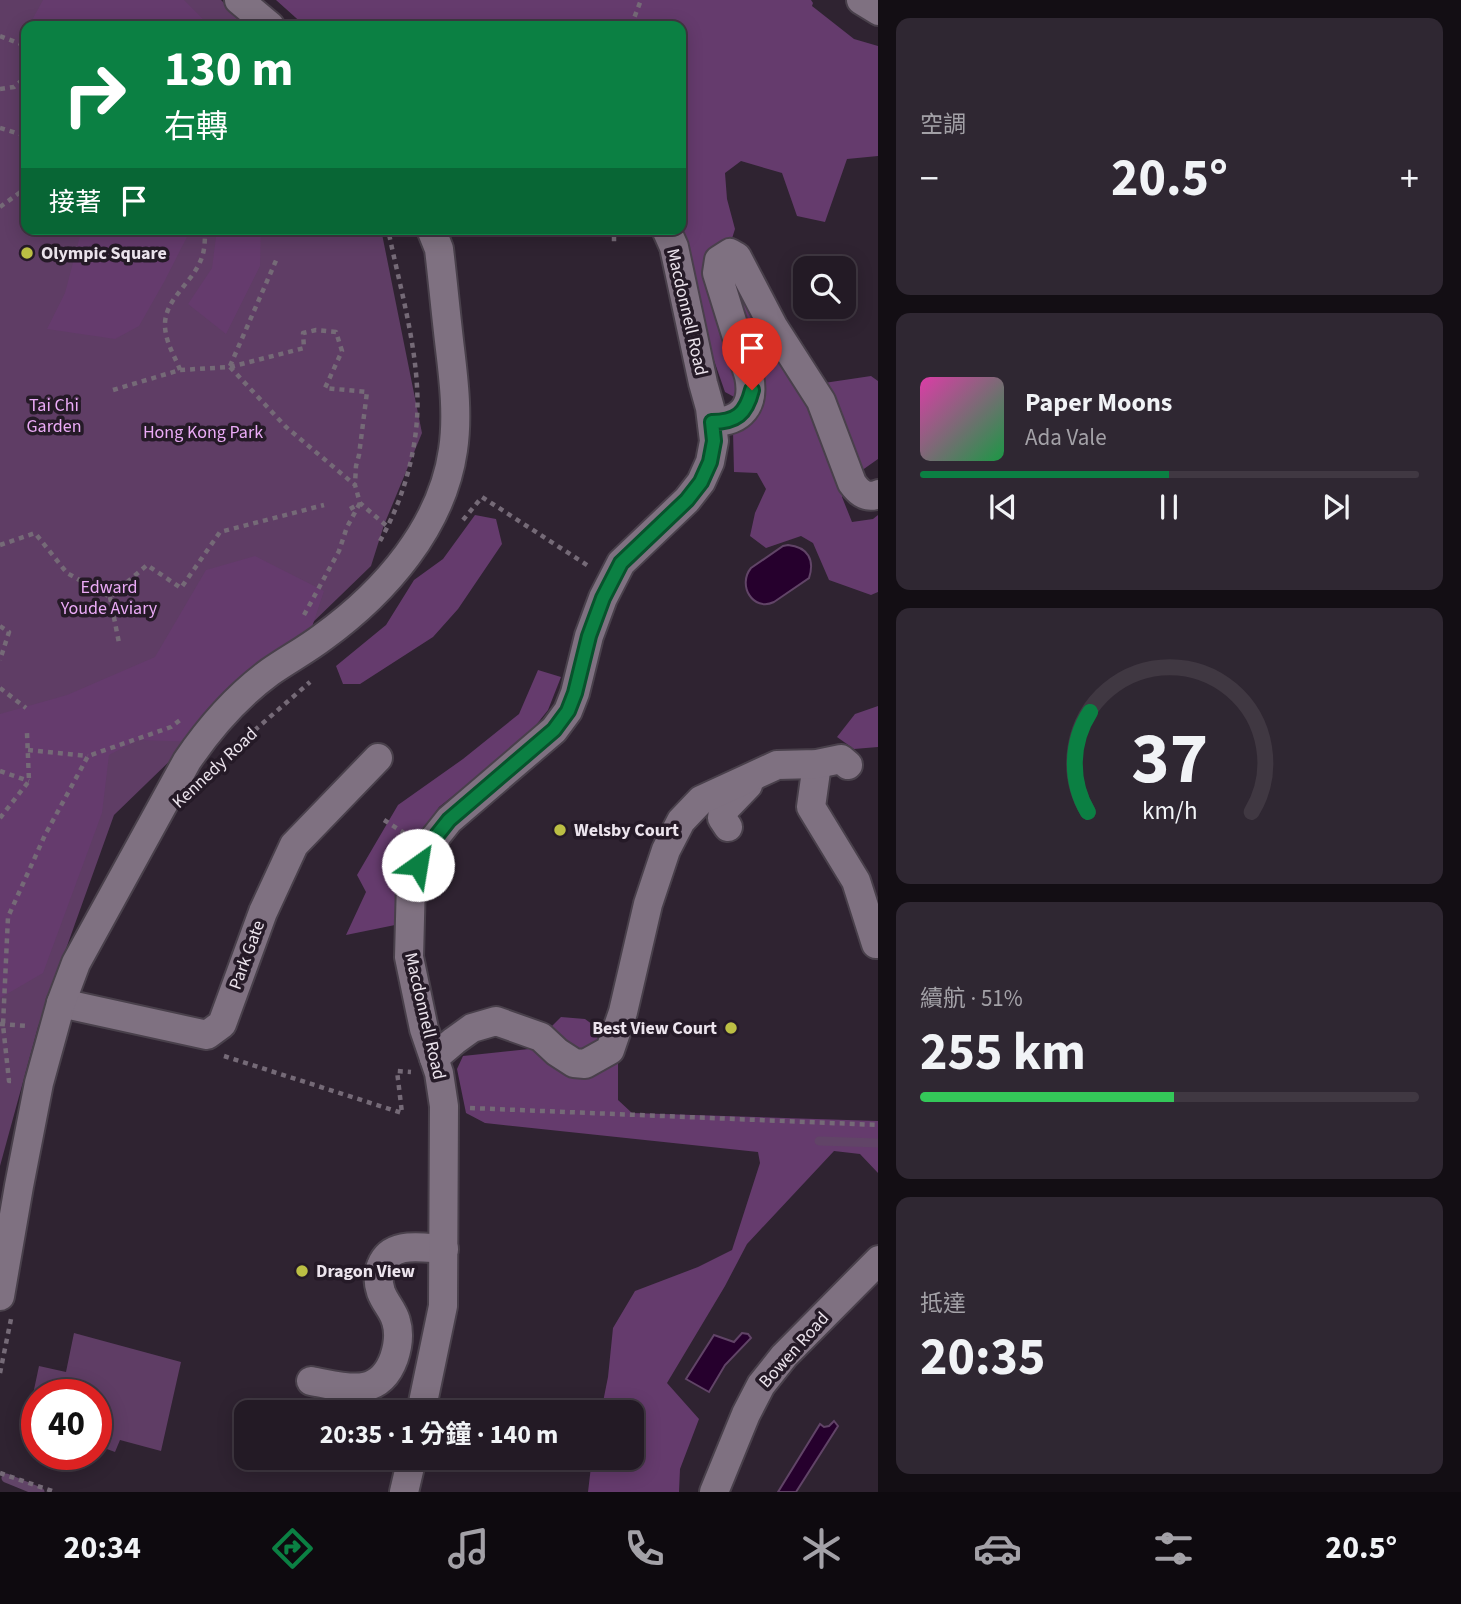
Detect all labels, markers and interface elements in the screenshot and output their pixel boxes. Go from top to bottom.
text: 130 m [164,35,293,105]
icon: right [49,49,140,140]
text: 右轉 [164,104,228,150]
text: 空調 [920,108,966,141]
text: 20.5° [1111,142,1228,216]
text: − [920,152,939,206]
text: + [1400,152,1419,206]
icon: arrive [115,182,153,220]
text: 接著 [49,184,101,221]
place label: Olympic Square [41,241,167,266]
marker: Olympic Square [19,245,35,261]
street label: Macdonnell Road [660,246,714,378]
map controls [793,256,856,319]
button: search [793,256,856,319]
pin [722,318,782,390]
icon: arrive [733,329,771,367]
text: Paper Moons [1025,384,1172,421]
park label: Tai Chi Garden [26,393,82,439]
park label: Hong Kong Park [143,420,263,445]
text: Ada Vale [1025,421,1107,454]
icon: previous [984,488,1022,526]
icon: pause [1150,488,1188,526]
icon: next [1317,488,1355,526]
park label: Edward Youde Aviary [60,575,158,621]
text: 37 [1131,707,1208,811]
street label: Kennedy Road [167,722,263,814]
text: km/h [1142,793,1197,829]
place label: Welsby Court [574,818,679,843]
marker: Welsby Court [552,822,568,838]
position arrow [381,828,455,902]
street label: Park Gate [223,917,271,993]
street label: Macdonnell Road [398,950,452,1082]
text: 續航 · 51% [920,982,1023,1015]
place label: Best View Court [592,1016,717,1041]
text: 255 km [920,1016,1086,1090]
marker: Best View Court [723,1020,739,1036]
place label: Dragon View [316,1259,415,1284]
marker: Dragon View [294,1263,310,1279]
text: 抵達 [920,1287,966,1320]
street label: Bowen Road [753,1307,835,1393]
text: 20:35 [920,1321,1045,1395]
speed limit sign: 40 [21,1379,112,1470]
text: 20:35 · 1 分鐘 · 140 m [320,1416,558,1453]
icon: directions [268,1524,317,1573]
icon: music [444,1524,493,1573]
icon: phone [620,1524,669,1573]
icon: climate [797,1524,846,1573]
icon: car [973,1524,1022,1573]
icon: filters [1149,1524,1198,1573]
text: 20:34 [64,1525,141,1571]
text: 20.5° [1325,1525,1397,1571]

